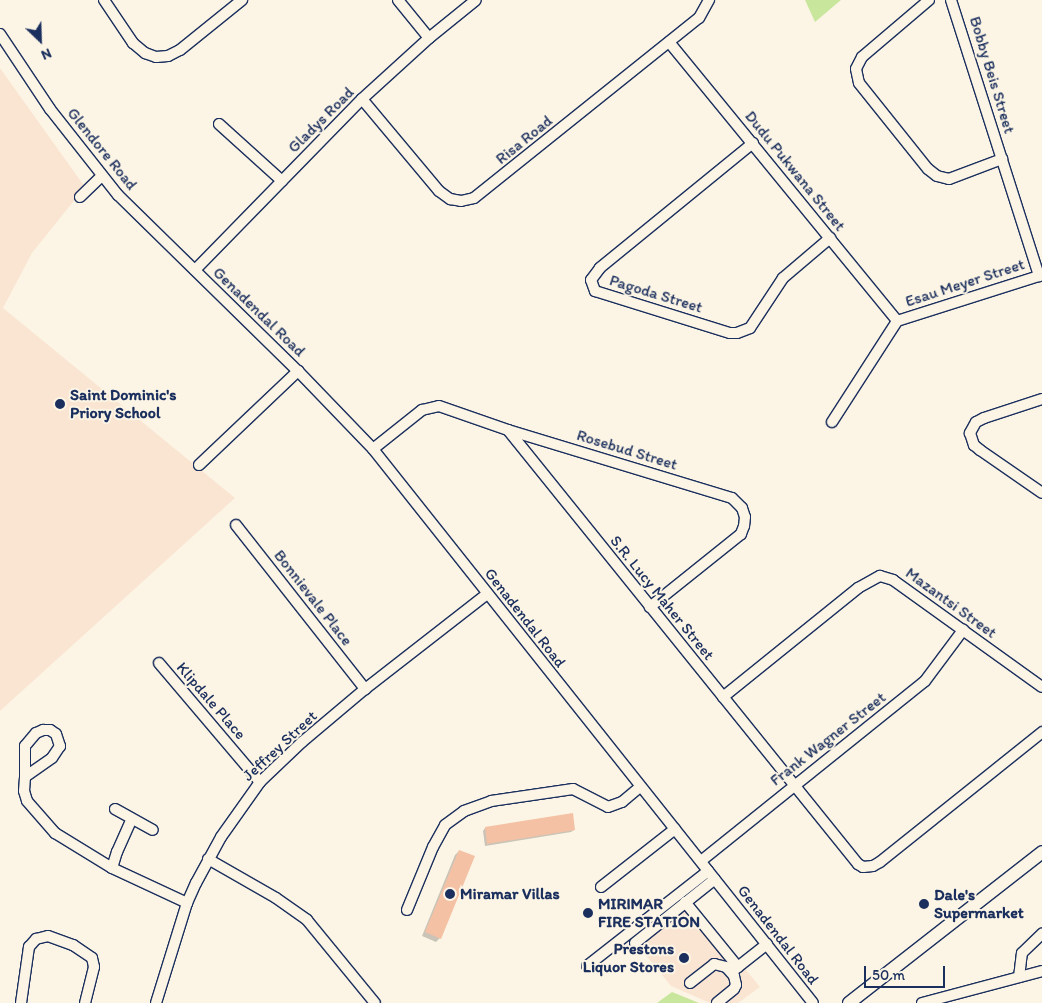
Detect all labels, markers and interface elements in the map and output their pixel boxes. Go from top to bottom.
street label: Bobby Beis Street [965,14,1019,136]
north arrow [15,15,65,65]
text: N [39,44,54,64]
street label: Gladys Road [284,83,358,157]
street label: Glendore Road [63,104,141,194]
street label: Dudu Pukwana Street [741,107,849,235]
street label: Risa Road [492,112,556,168]
street label: Esau Meyer Street [903,255,1027,311]
street label: Genadendal Road [209,263,309,361]
street label: Pagoda Street [607,271,705,317]
place label: Saint Dominic's Priory School [70,385,177,423]
marker: Saint Dominic's Priory School [54,398,66,410]
street label: Rosebud Street [574,426,680,474]
street label: S.R. Lucy Maher Street [606,532,718,664]
street label: Bonnievale Place [270,546,356,650]
street label: Mazantsi Street [902,564,1000,642]
street label: Genadendal Road [480,565,570,671]
street label: Klipdale Place [172,658,250,744]
street label: Frank Wagner Street [766,688,890,790]
street label: Jeffrey Street [239,707,321,785]
street label: Genadendal Road [733,882,823,988]
place label: Miramar Villas [460,884,560,904]
place label: Dale's Supermarket [934,885,1024,923]
marker: Miramar Villas [444,888,456,900]
place label: MIRIMAR FIRE STATION [598,894,698,932]
marker: Dale's Supermarket [918,898,930,910]
marker: MIRIMAR FIRE STATION [582,907,594,919]
place label: Prestons Liquor Stores [583,939,674,977]
marker: Prestons Liquor Stores [678,952,690,964]
scale bar [867,956,948,988]
text: 50 m [872,966,905,984]

